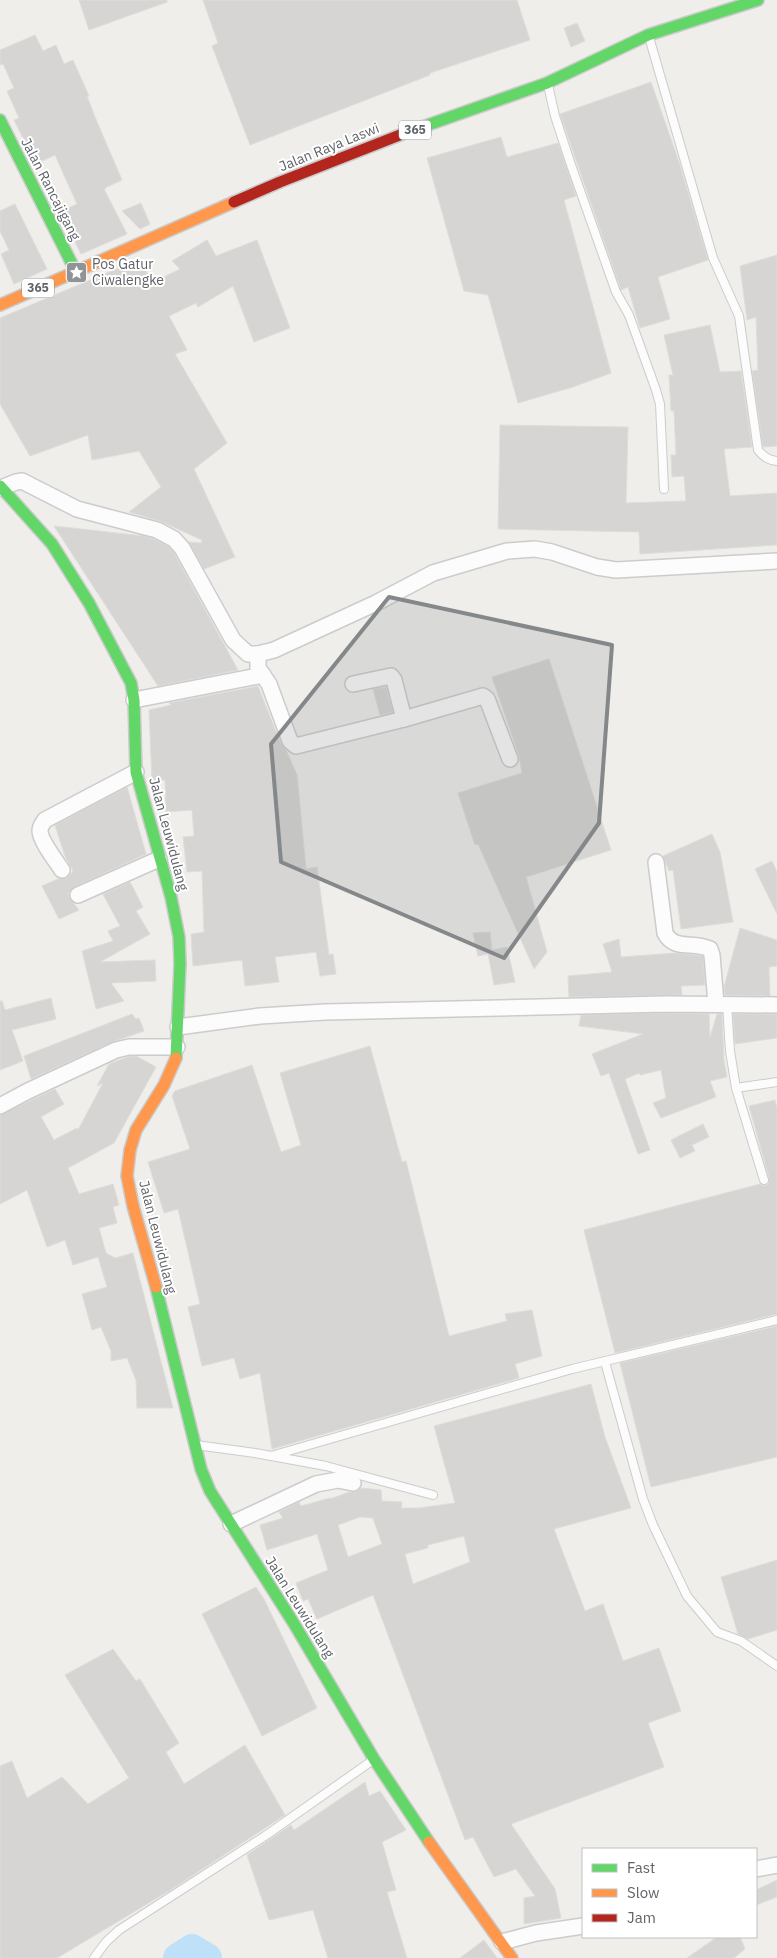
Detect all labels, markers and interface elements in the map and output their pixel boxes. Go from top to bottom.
street label: Jalan Raya Laswi [276,119,382,175]
road number: 365 [399,120,431,140]
street label: Jalan Rancajigang [17,135,85,244]
place label: Pos Gatur Ciwalengke [92,255,164,289]
place icon: Pos Gatur Ciwalengke [64,260,88,284]
road number: 365 [22,278,54,298]
street label: Jalan Leuwidulang [145,775,193,893]
street label: Jalan Leuwidulang [135,1178,181,1296]
street label: Jalan Leuwidulang [261,1553,339,1662]
legend [582,1848,757,1938]
text: Fast [627,1858,655,1877]
text: Slow [627,1883,660,1902]
text: Jam [627,1908,656,1927]

